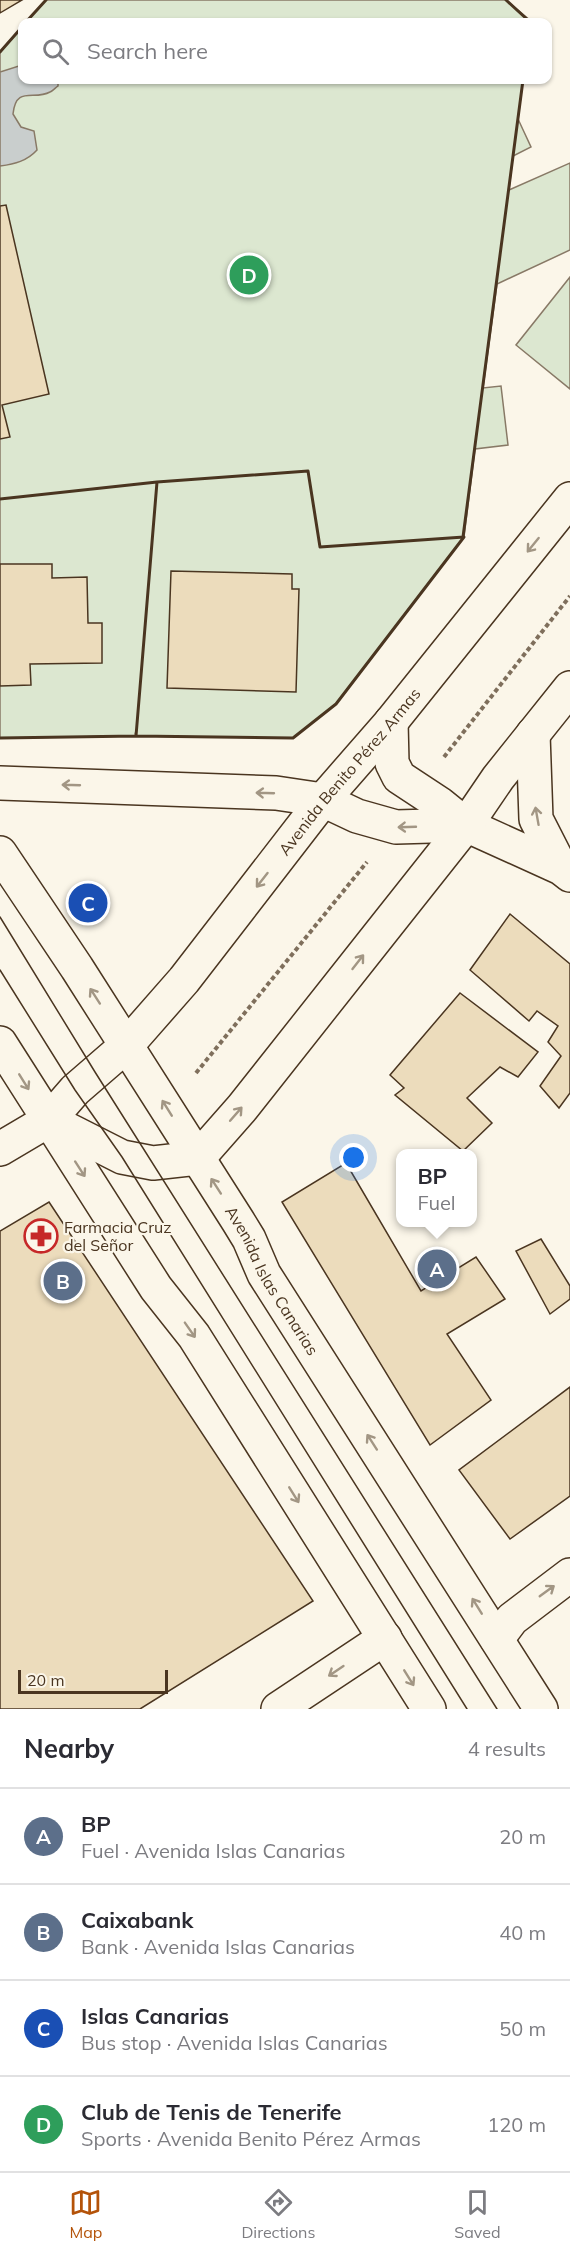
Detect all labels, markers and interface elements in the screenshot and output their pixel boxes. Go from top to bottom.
search box [18,18,552,84]
icon: search [39,35,72,68]
text: Search here [87,37,208,65]
pin: D [230,252,268,298]
one-way arrow [527,536,540,552]
street label: Avenida Benito Pérez Armas [274,684,425,859]
one-way arrow [61,780,81,791]
one-way arrow [256,787,276,798]
one-way arrow [531,806,542,826]
one-way arrow [398,821,418,833]
one-way arrow [255,872,268,888]
pin: C [68,880,107,926]
one-way arrow [351,954,364,970]
one-way arrow [89,988,101,1005]
one-way arrow [19,1073,31,1090]
one-way arrow [161,1100,174,1117]
one-way arrow [230,1106,243,1122]
your location [339,1143,368,1172]
popup [396,1149,477,1227]
one-way arrow [75,1160,87,1177]
text: BP [417,1162,447,1190]
one-way arrow [209,1178,221,1195]
text: Fuel [417,1190,456,1215]
street label: Avenida Islas Canarias [221,1202,323,1359]
place label: Farmacia Cruz del Señor [64,1217,172,1255]
pharmacy icon: Farmacia Cruz del Señor [23,1218,59,1254]
pin: A [418,1246,456,1292]
pin: B [44,1258,82,1304]
one-way arrow [183,1322,196,1338]
one-way arrow [365,1434,377,1451]
one-way arrow [288,1486,300,1503]
one-way arrow [539,1585,555,1597]
one-way arrow [470,1598,482,1615]
one-way arrow [328,1665,345,1677]
scale bar [18,1667,168,1694]
one-way arrow [403,1669,416,1686]
text: 20 m [27,1670,64,1690]
text: Nearby [24,1732,114,1765]
text: 4 results [468,1736,546,1761]
text: BP [81,1810,111,1838]
text: A [36,1824,51,1849]
text: 20 m [499,1824,546,1849]
text: Fuel · Avenida Islas Canarias [81,1838,346,1863]
text: Caixabank [81,1906,193,1934]
text: B [37,1920,50,1945]
text: 40 m [499,1920,546,1945]
text: Bank · Avenida Islas Canarias [81,1934,355,1959]
text: Islas Canarias [81,2002,229,2030]
text: C [37,2016,50,2041]
text: 50 m [499,2016,546,2041]
text: Bus stop · Avenida Islas Canarias [81,2030,388,2055]
text: Club de Tenis de Tenerife [81,2098,342,2126]
text: D [36,2112,51,2137]
text: 120 m [487,2112,546,2137]
text: Sports · Avenida Benito Pérez Armas [81,2126,421,2151]
tab: Map [69,2186,102,2242]
tab: Directions [241,2186,315,2242]
tab: Saved [454,2186,501,2242]

